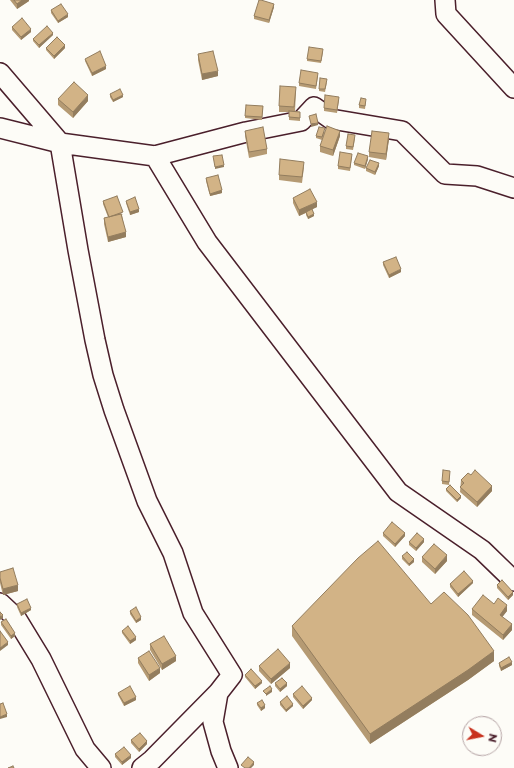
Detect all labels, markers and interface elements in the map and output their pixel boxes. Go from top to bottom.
north arrow [462,716,502,756]
text: N [484,732,502,744]

